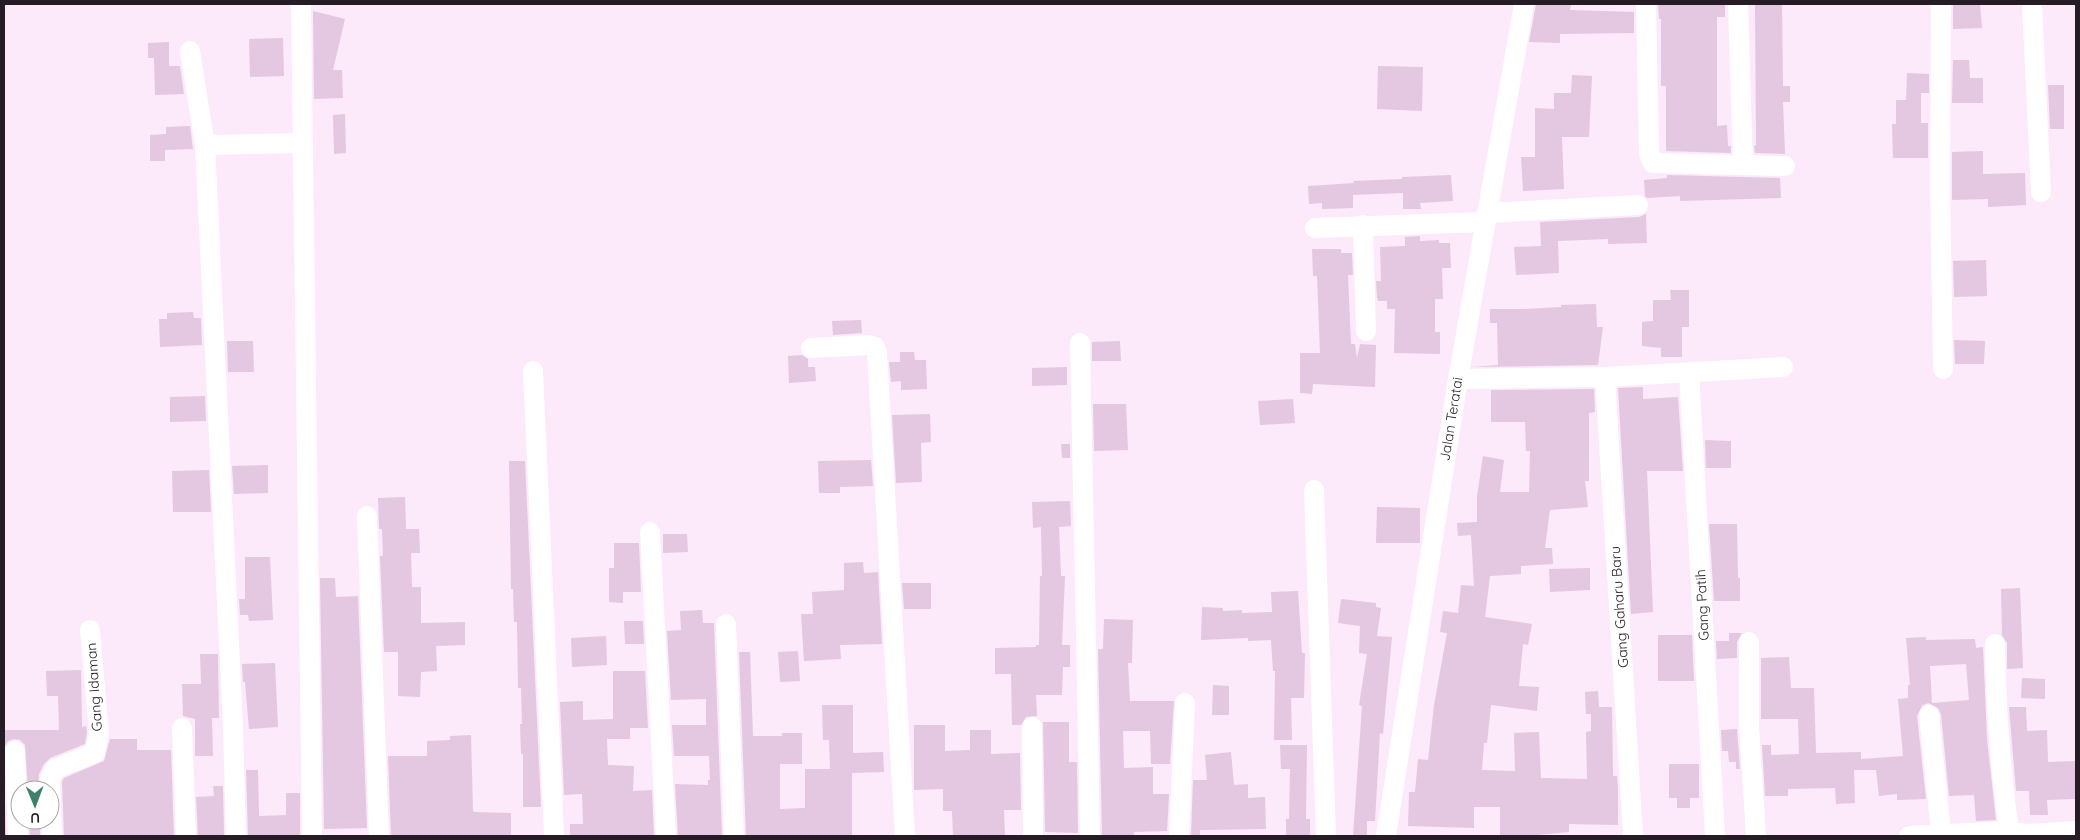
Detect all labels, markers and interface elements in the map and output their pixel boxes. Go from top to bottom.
street label: Jalan Teratai [1435,376,1467,462]
street label: Gang Gaharu Baru [1606,545,1632,669]
street label: Gang Patih [1691,569,1713,641]
street label: Gang Idaman [82,642,106,732]
north arrow [10,780,60,830]
text: U [30,809,40,827]

